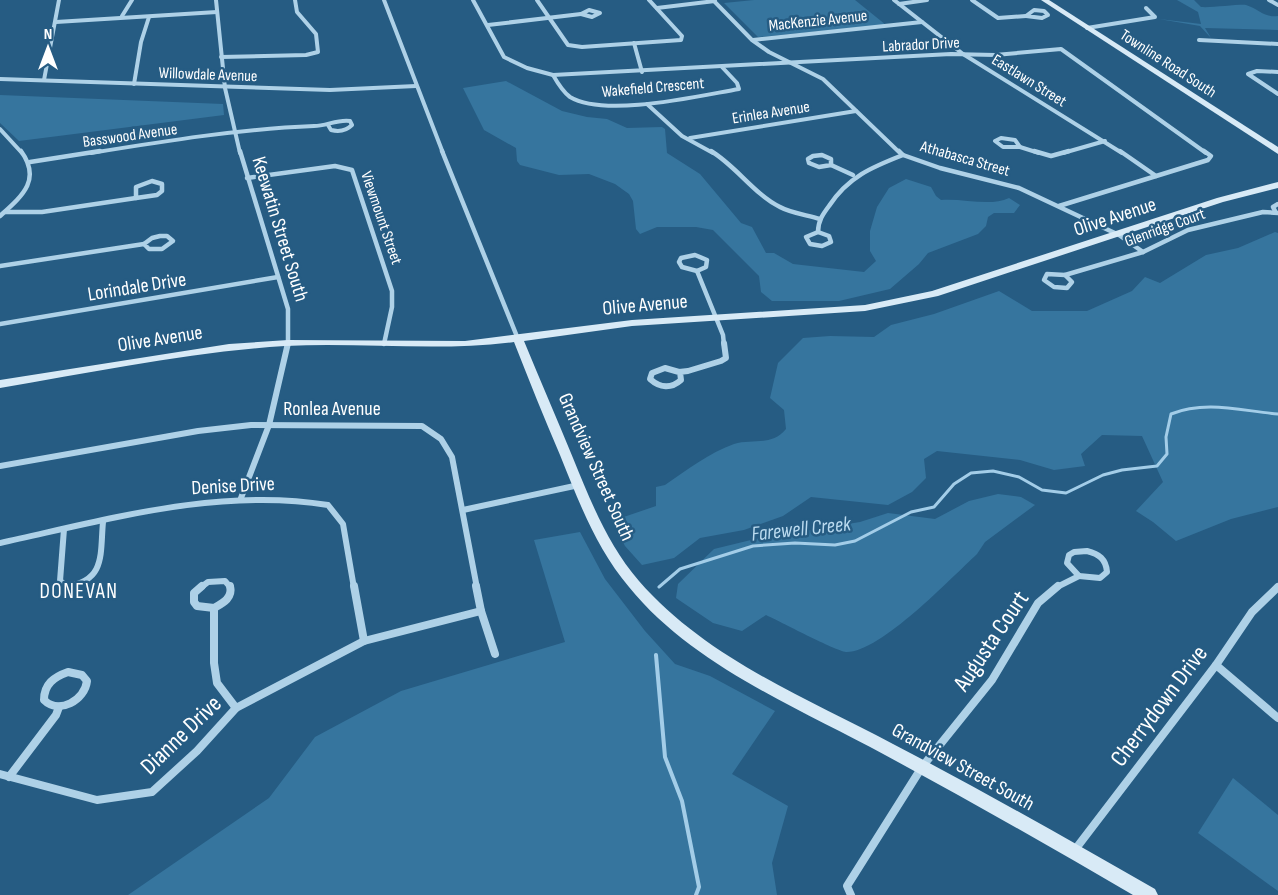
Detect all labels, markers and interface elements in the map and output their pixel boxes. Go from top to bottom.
street label: MacKenzie Avenue [768,6,868,36]
north arrow [18,18,78,78]
text: N [44,25,52,44]
street label: Townline Road South [1116,26,1220,102]
street label: Labrador Drive [882,33,960,57]
street label: Eastlawn Street [988,51,1070,111]
street label: Willowdale Avenue [158,64,258,86]
street label: Wakefield Crescent [601,74,705,102]
street label: Erinlea Avenue [731,97,811,129]
street label: Basswood Avenue [82,120,178,152]
street label: Athabasca Street [917,137,1012,181]
street label: Keewatin Street South [247,154,313,304]
street label: Viewmount Street [356,169,406,267]
street label: Olive Avenue [1071,192,1159,242]
street label: Glenridge Court [1122,205,1208,251]
street label: Lorindale Drive [86,267,188,307]
street label: Olive Avenue [601,289,689,321]
street label: Olive Avenue [116,320,204,358]
street label: Grandview Street South [553,389,639,545]
street label: Ronlea Avenue [283,397,381,421]
street label: Denise Drive [191,472,275,500]
water label: Farewell Creek [750,511,853,547]
district label: DONEVAN [39,579,119,604]
street label: Augusta Court [946,585,1035,697]
street label: Cherrydown Drive [1104,640,1214,772]
street label: Dianne Drive [134,689,228,781]
street label: Grandview Street South [888,718,1038,816]

